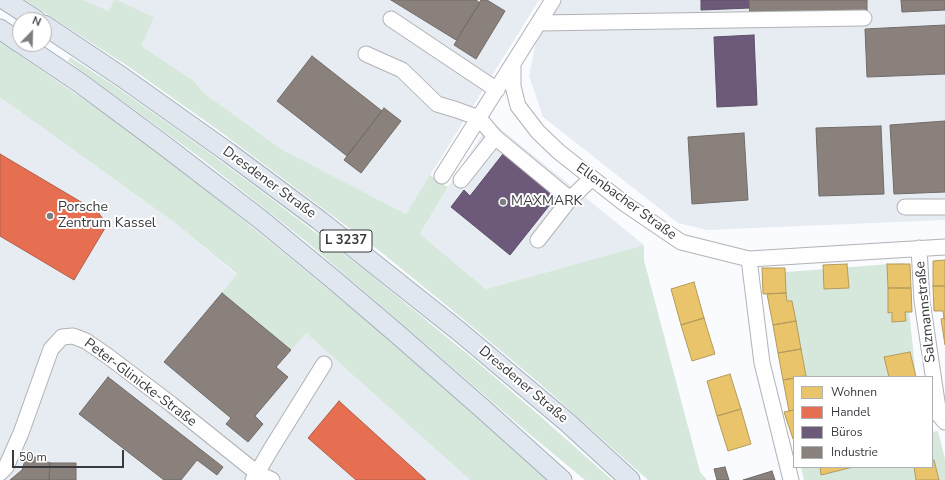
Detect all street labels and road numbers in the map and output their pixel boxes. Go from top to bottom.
street label: Dresdener Straße [219,144,319,222]
street label: Ellenbacher Straße [573,160,679,244]
road number: L 3237 [320,230,372,252]
street label: Salzmannstraße [912,260,940,364]
street label: Peter-Glinicke-Straße [81,335,199,431]
street label: Dresdener Straße [475,343,571,427]

